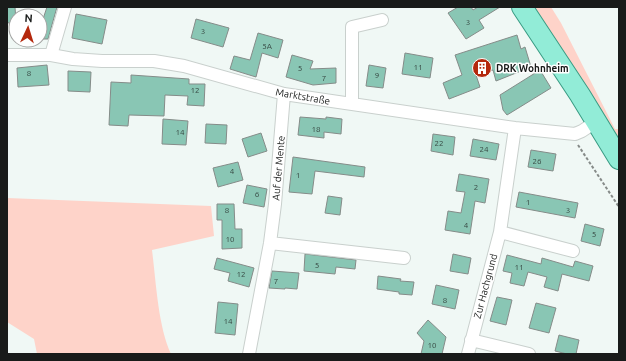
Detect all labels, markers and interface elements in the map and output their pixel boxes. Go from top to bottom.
north arrow [8,8,48,48]
text: N [24,12,33,24]
house number: 3 [466,18,470,27]
house number: 3 [201,27,205,36]
house number: 5A [262,42,273,51]
building icon: DRK Wohnheim [471,57,493,79]
house number: 11 [413,63,423,72]
place label: DRK Wohnheim [496,63,569,74]
house number: 5 [298,64,302,73]
house number: 8 [27,69,32,78]
house number: 9 [375,71,379,80]
house number: 7 [322,74,326,83]
house number: 12 [190,86,200,95]
street label: Marktstraße [275,86,331,107]
house number: 18 [311,125,321,134]
house number: 14 [175,128,185,137]
street label: Auf der Mente [270,135,287,201]
house number: 22 [434,139,444,148]
house number: 24 [479,145,489,154]
house number: 26 [532,157,542,166]
house number: 4 [230,167,235,176]
house number: 1 [296,171,300,180]
house number: 2 [474,183,478,192]
house number: 6 [255,190,260,199]
house number: 1 [526,198,530,207]
house number: 8 [225,206,230,215]
house number: 3 [566,206,570,215]
house number: 4 [464,221,469,230]
house number: 5 [592,230,596,239]
house number: 10 [225,235,235,244]
street label: Zur Hachgrund [472,252,499,320]
house number: 5 [315,261,319,270]
house number: 11 [514,263,524,272]
house number: 12 [236,270,246,279]
house number: 7 [274,277,278,286]
house number: 8 [443,296,448,305]
house number: 14 [223,317,233,326]
house number: 10 [427,341,437,350]

